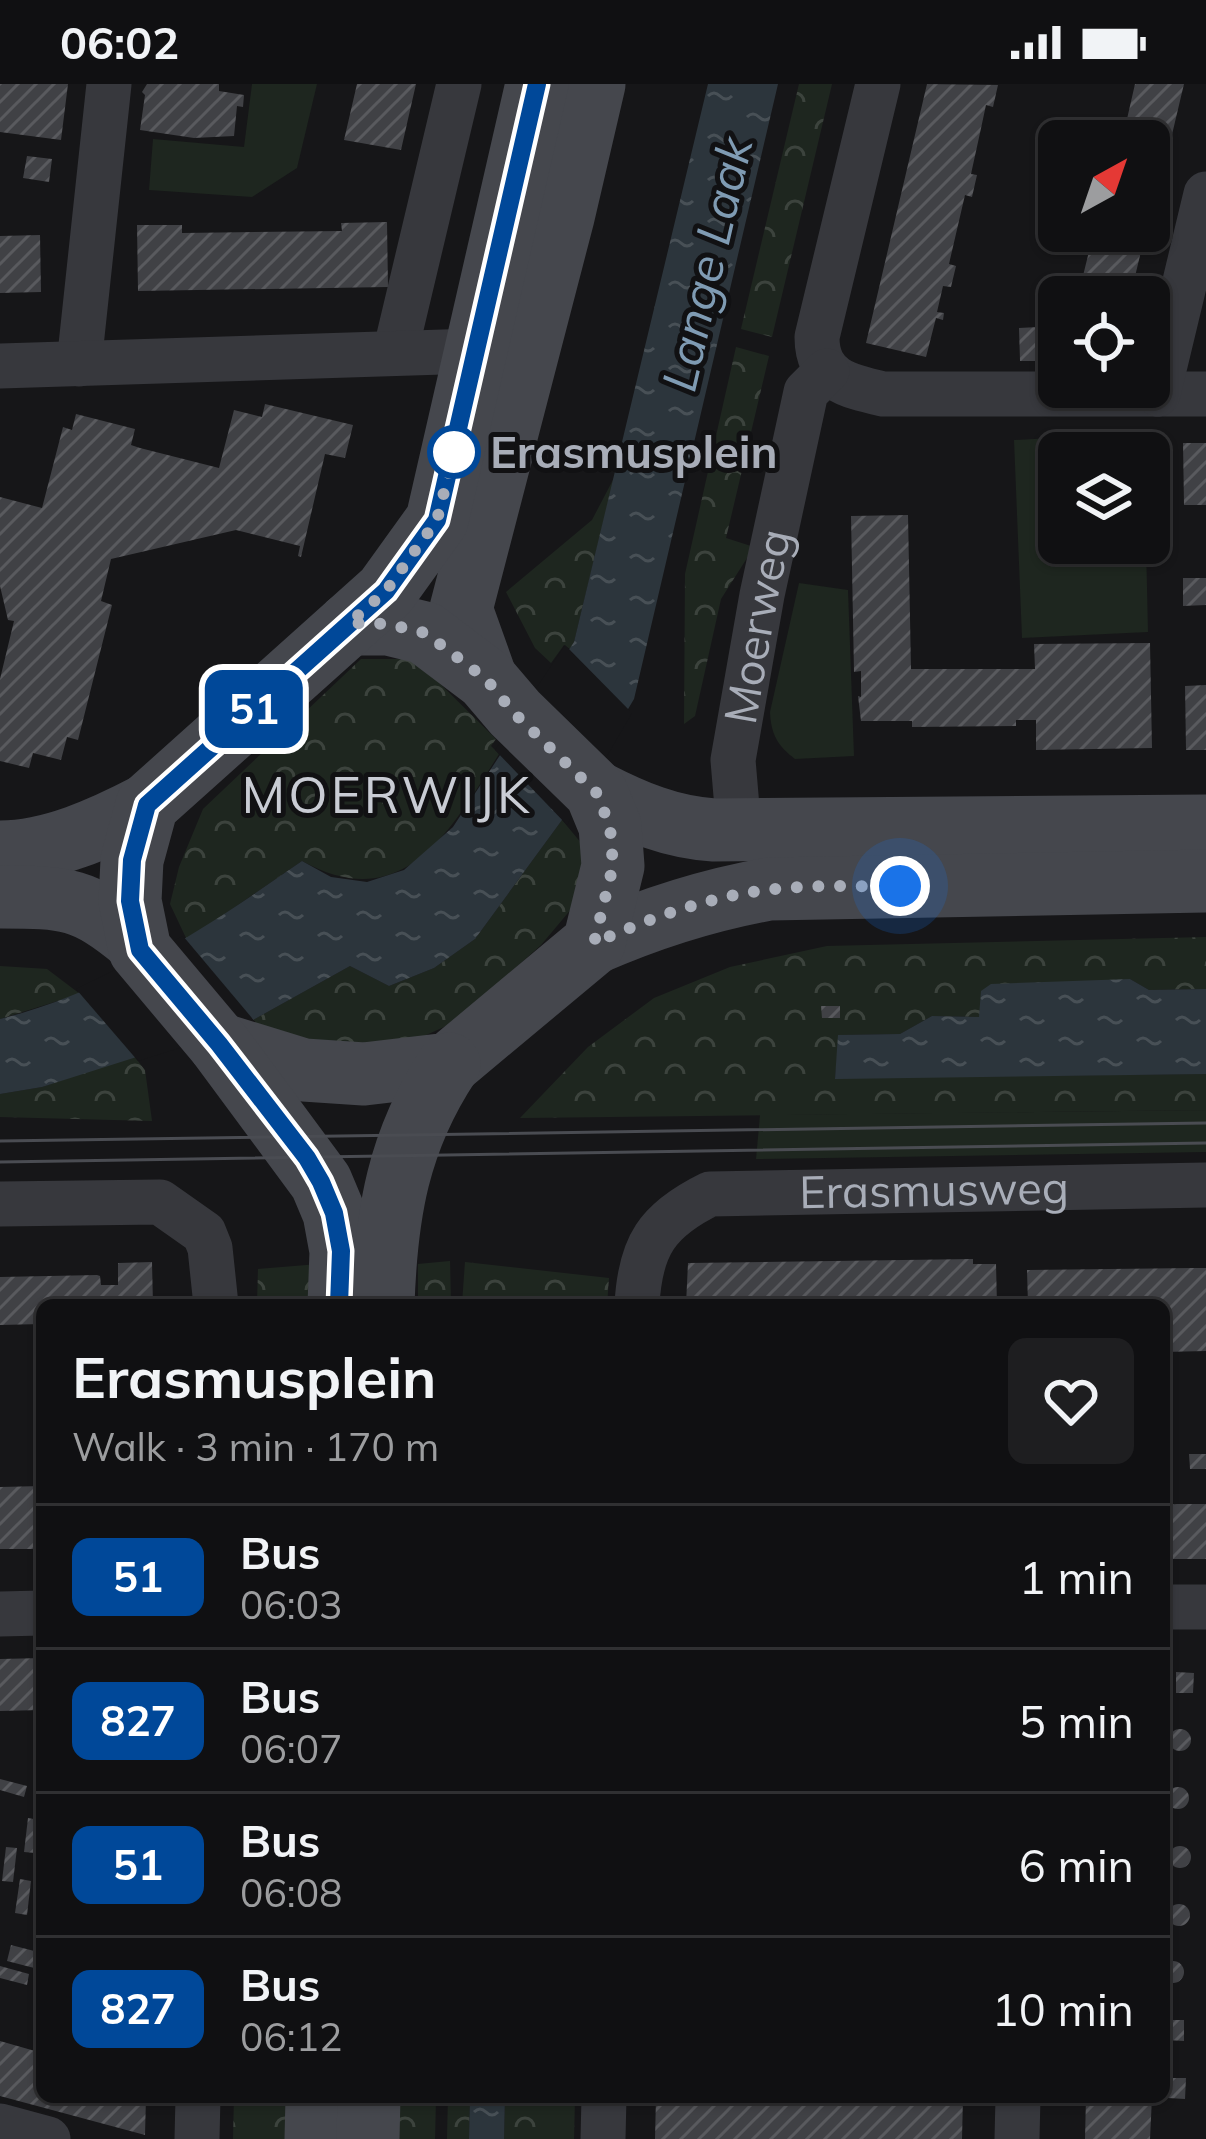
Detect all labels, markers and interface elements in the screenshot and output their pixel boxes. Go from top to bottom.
text: 06:02 [60,14,179,70]
north arrow [1038,120,1170,252]
map controls [1038,120,1170,564]
water label: Lange Laak [648,130,765,397]
button: locate [1038,276,1170,408]
place label: Erasmusplein [490,423,778,479]
marker: Erasmusplein [429,427,479,477]
button: layers [1038,432,1170,564]
street label: Moerweg [711,524,803,728]
line badge: 51 [200,670,308,748]
text: 51 [229,682,279,735]
district label: MOERWIJK [242,762,532,826]
your location [870,856,930,916]
street label: Erasmusweg [799,1158,1069,1219]
button: heart [1008,1338,1134,1464]
text: Erasmusplein [72,1341,436,1412]
text: Walk · 3 min · 170 m [72,1422,439,1471]
text: Bus [240,1524,320,1580]
text: 1 min [1019,1549,1134,1605]
text: 51 [113,1550,163,1603]
text: 06:03 [240,1580,343,1629]
text: Bus [240,1668,320,1724]
text: 5 min [1019,1693,1134,1749]
text: 827 [100,1694,176,1747]
text: 06:07 [240,1724,343,1773]
text: Bus [240,1812,320,1868]
text: 6 min [1019,1837,1134,1893]
text: 51 [113,1838,163,1891]
text: 06:08 [240,1868,343,1917]
text: Bus [240,1956,320,2012]
text: 10 min [992,1981,1134,2037]
text: 827 [100,1982,176,2035]
text: 06:12 [240,2012,343,2061]

